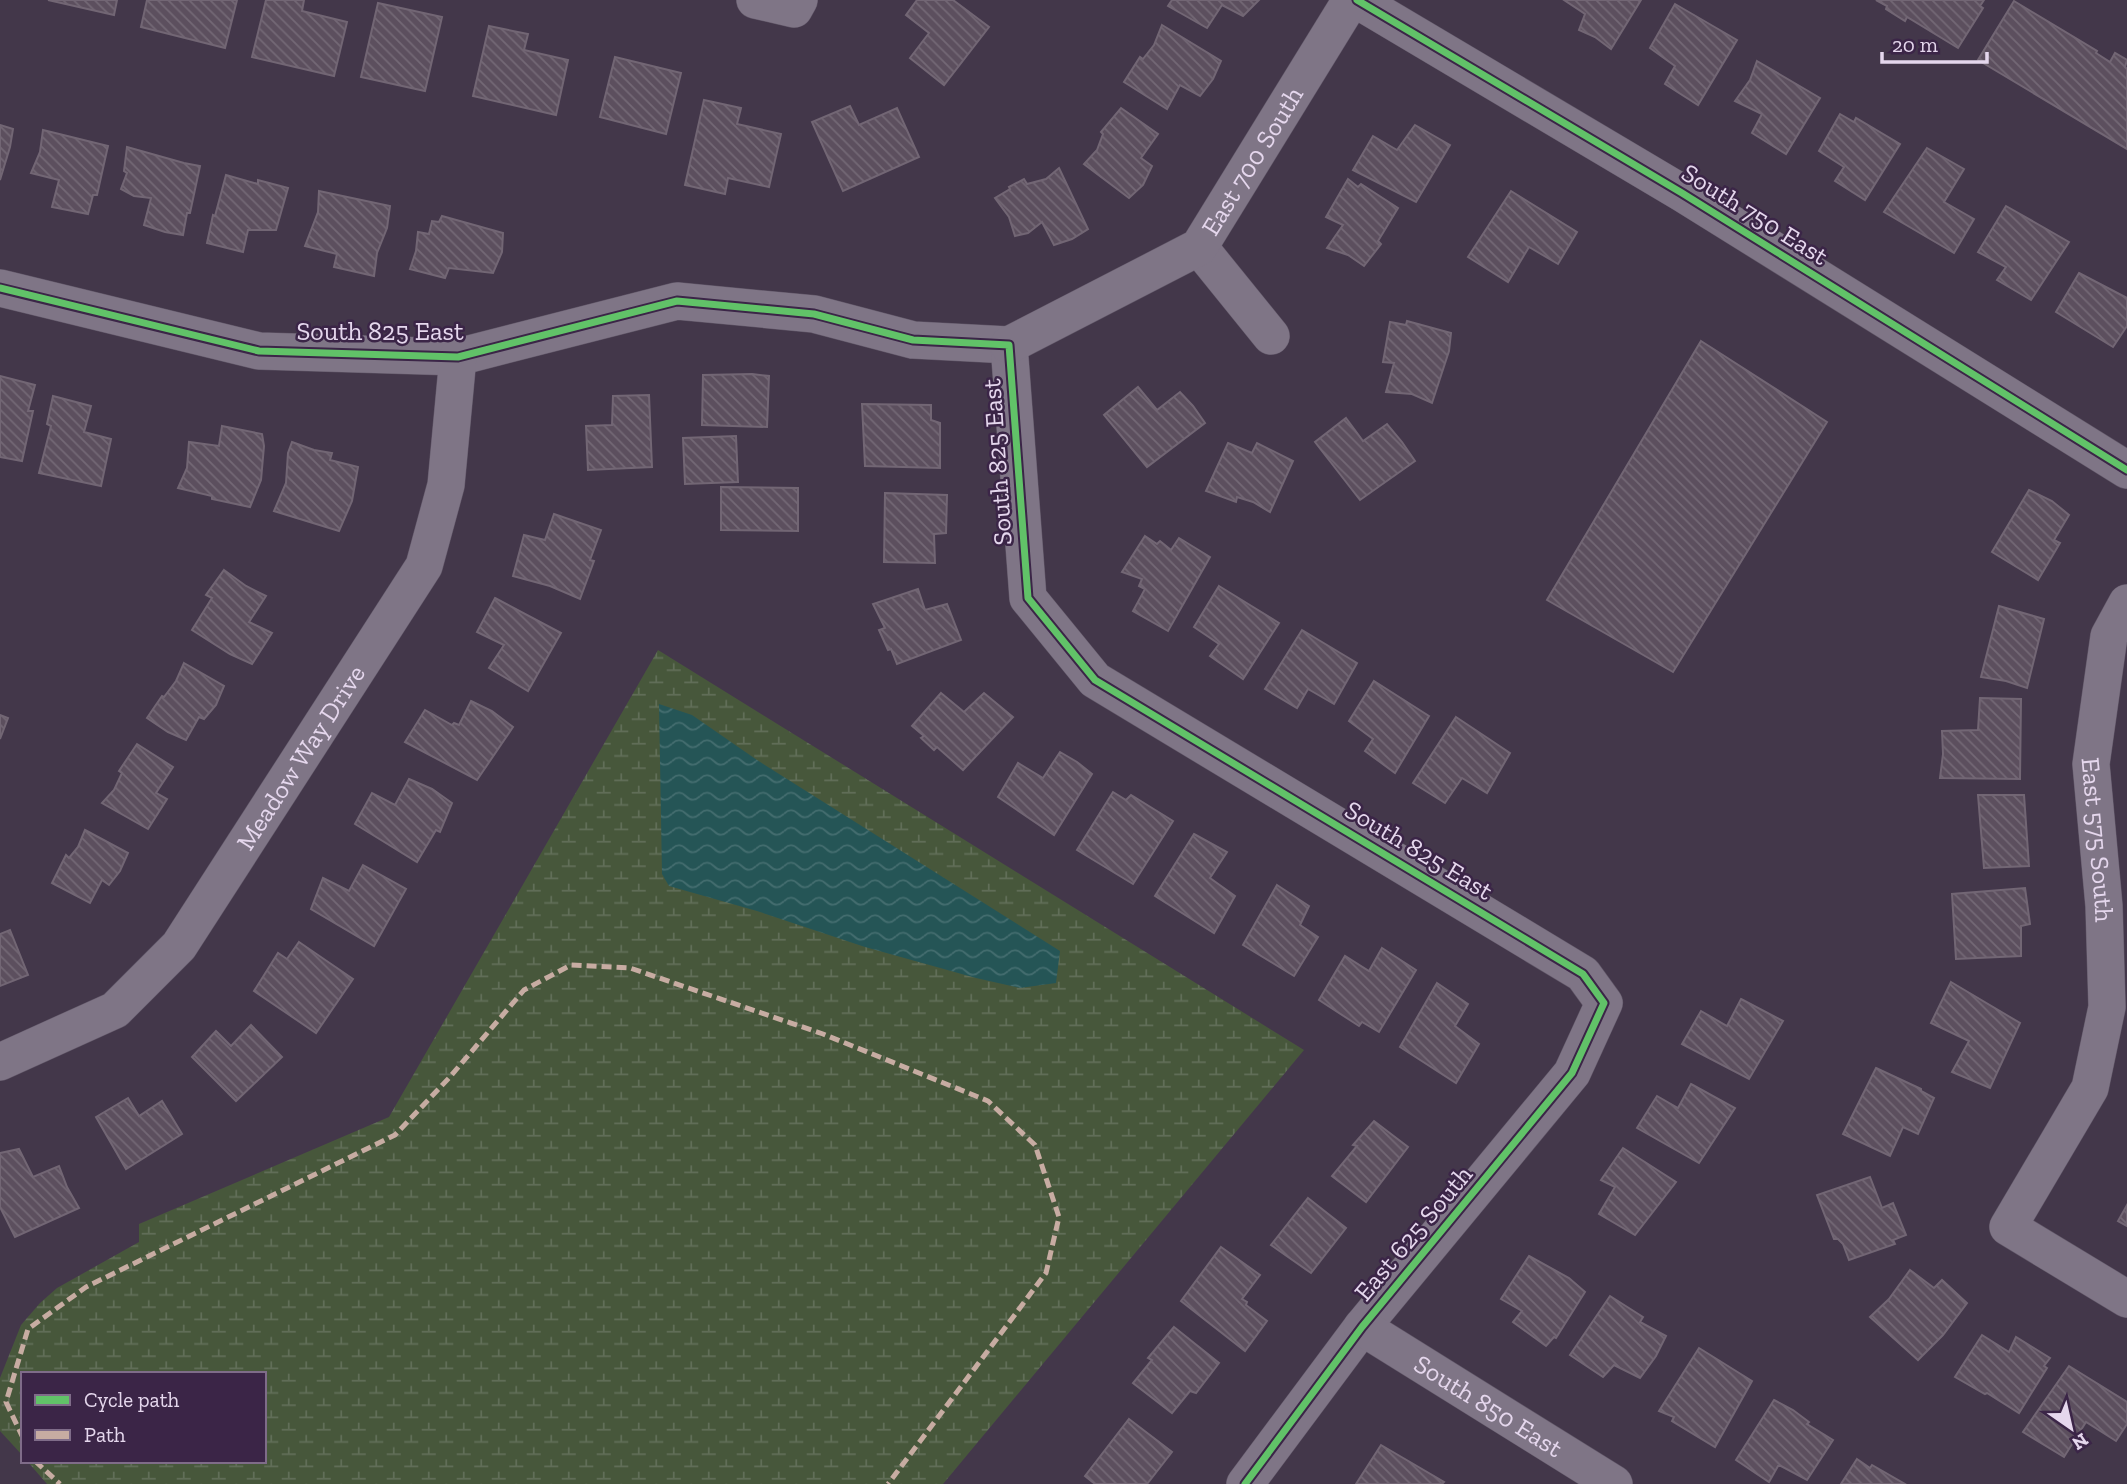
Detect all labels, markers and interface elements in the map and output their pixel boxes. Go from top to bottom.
scale bar [1882,21,1987,65]
text: 20 m [1892,32,1938,57]
street label: East 700 South [1194,80,1310,241]
street label: South 750 East [1676,156,1835,272]
street label: South 825 East [296,315,464,347]
street label: South 825 East [975,377,1019,546]
street label: Meadow Way Drive [229,659,372,856]
street label: East 575 South [2074,756,2120,923]
street label: South 825 East [1339,793,1499,907]
street label: East 625 South [1347,1158,1479,1307]
street label: South 850 East [1408,1348,1569,1464]
legend [21,1372,266,1463]
text: Cycle path [84,1387,179,1412]
north arrow [2036,1393,2106,1463]
text: Path [84,1422,126,1447]
text: N [2068,1428,2093,1455]

